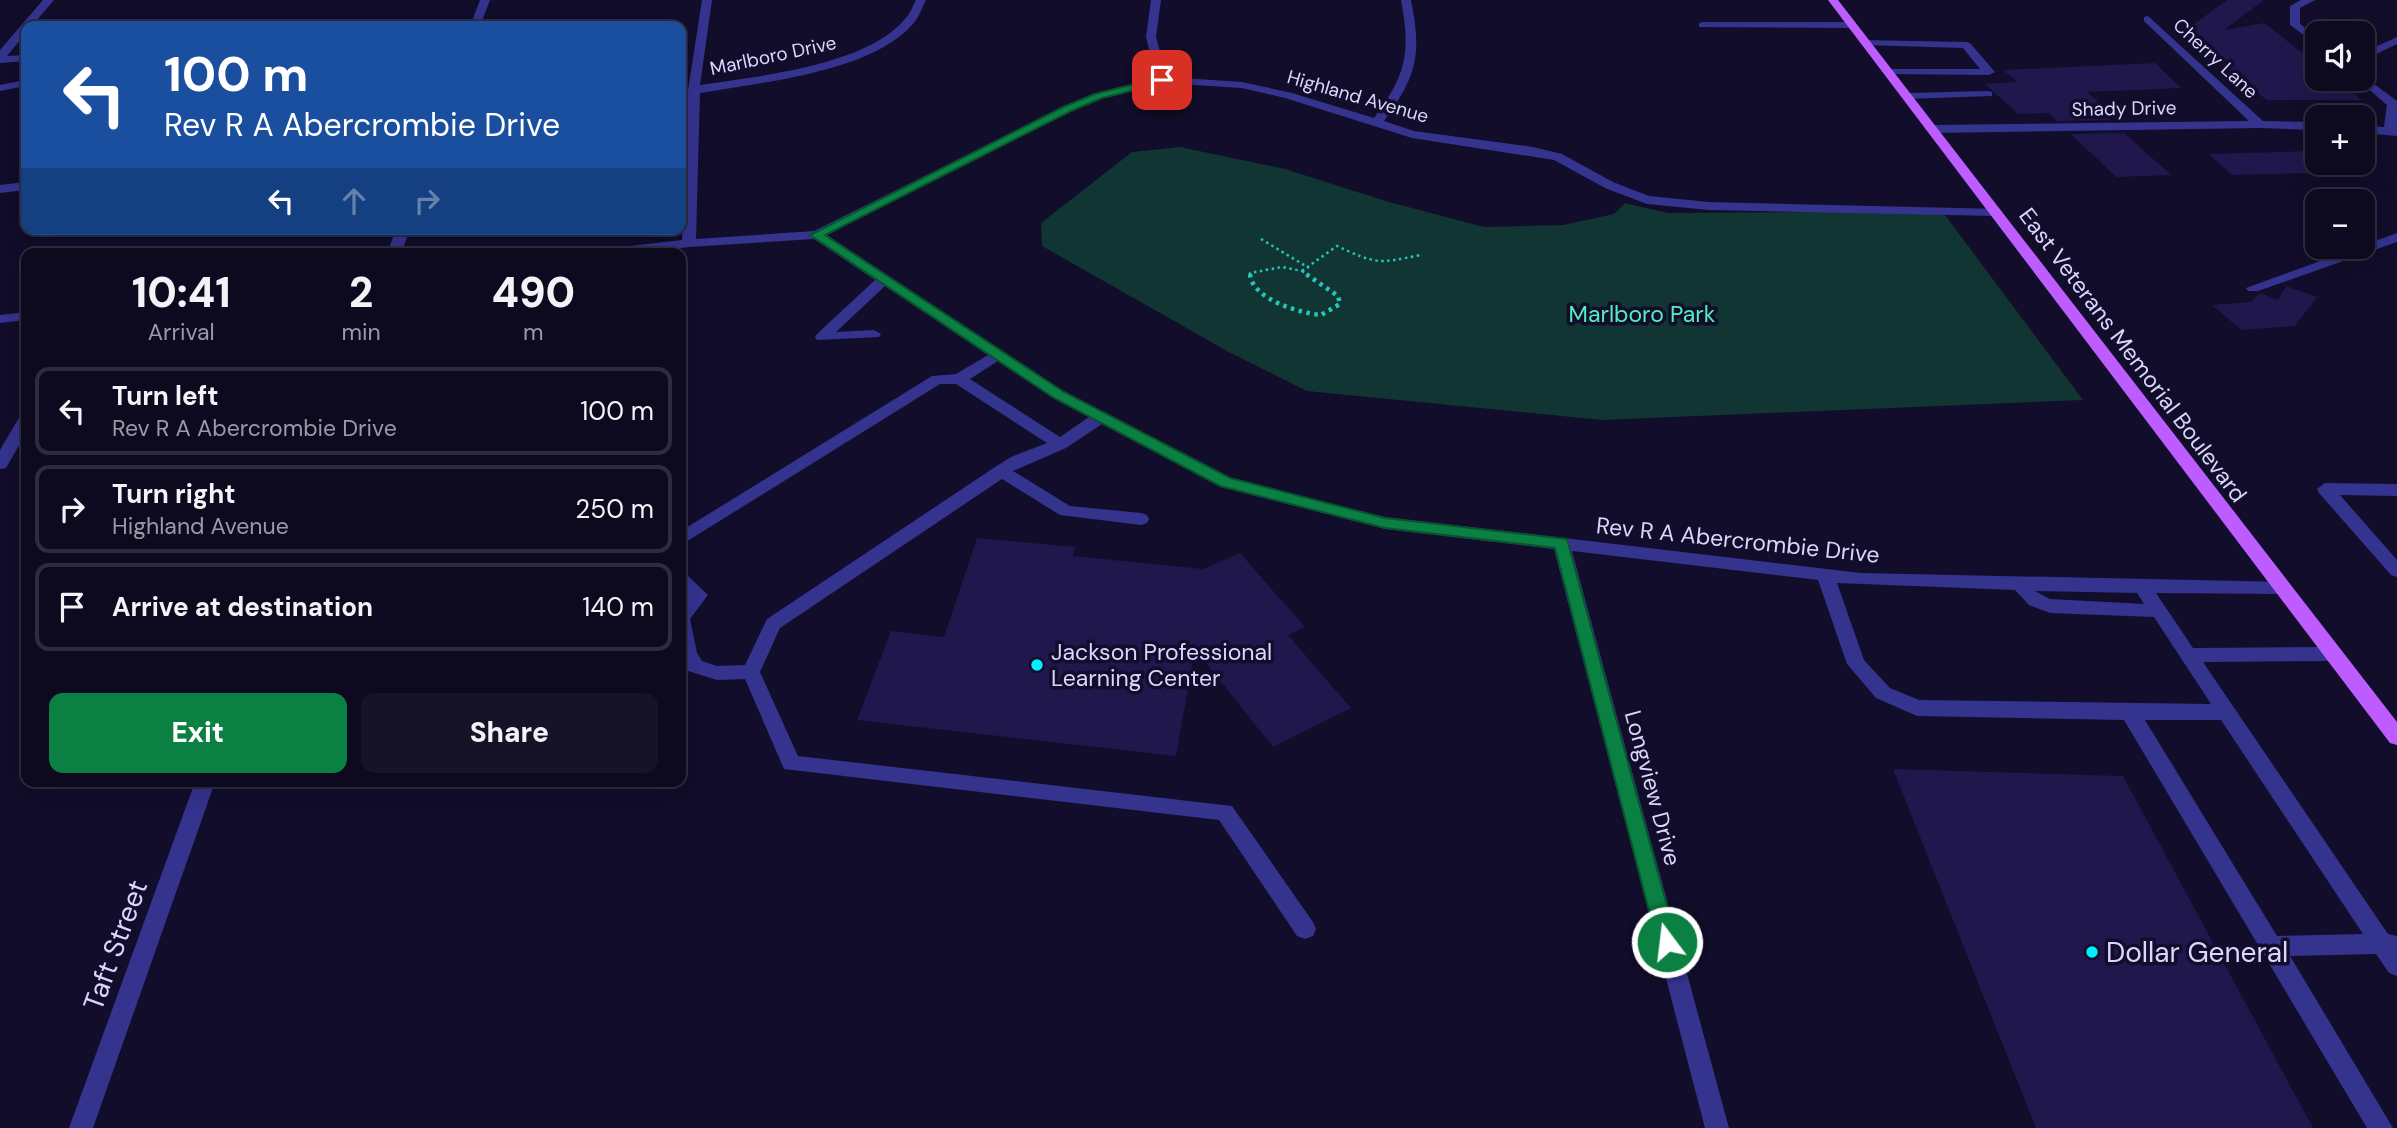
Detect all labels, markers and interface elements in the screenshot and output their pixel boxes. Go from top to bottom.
street label: Cherry Lane [2168,13,2263,104]
map controls [2305,21,2375,259]
button: sound [2305,21,2375,91]
street label: Marlboro Drive [708,30,839,81]
text: 100 m [164,42,308,106]
icon: left [49,49,140,140]
pin [1132,50,1192,110]
icon: arrive [1143,61,1181,99]
street label: Highland Avenue [1284,64,1432,129]
street label: Shady Drive [2071,95,2177,122]
text: Rev R A Abercrombie Drive [164,104,560,146]
button: + [2305,105,2375,175]
icon: left [262,182,300,220]
icon: ahead [335,182,373,220]
icon: right [408,182,446,220]
button: − [2305,189,2375,259]
street label: East Veterans Memorial Boulevard [2012,202,2254,508]
text: 10:41 [132,265,231,320]
text: 2 [349,265,373,320]
text: 490 [491,265,575,320]
park label: Marlboro Park [1569,299,1716,329]
text: Arrival [148,317,215,347]
text: min [341,317,381,347]
text: m [523,317,544,347]
text: Turn left [112,379,219,413]
icon: left [53,392,91,430]
text: 100 m [580,394,654,428]
text: Rev R A Abercrombie Drive [112,413,397,443]
text: Turn right [112,477,236,511]
icon: right [53,490,91,528]
text: 250 m [575,492,654,526]
street label: Rev R A Abercrombie Drive [1595,510,1881,570]
text: Highland Avenue [112,511,289,541]
icon: arrive [53,588,91,626]
text: Arrive at destination [112,590,373,624]
text: 140 m [582,590,654,624]
place label: Jackson Professional Learning Center [1051,637,1272,693]
marker: Jackson Professional Learning Center [1029,657,1045,673]
button: Exit [49,693,347,773]
button: Share [361,693,658,773]
street label: Longview Drive [1618,707,1688,869]
street label: Taft Street [75,875,156,1015]
position arrow [1630,905,1704,979]
place label: Dollar General [2106,934,2288,971]
marker: Dollar General [2084,944,2100,960]

